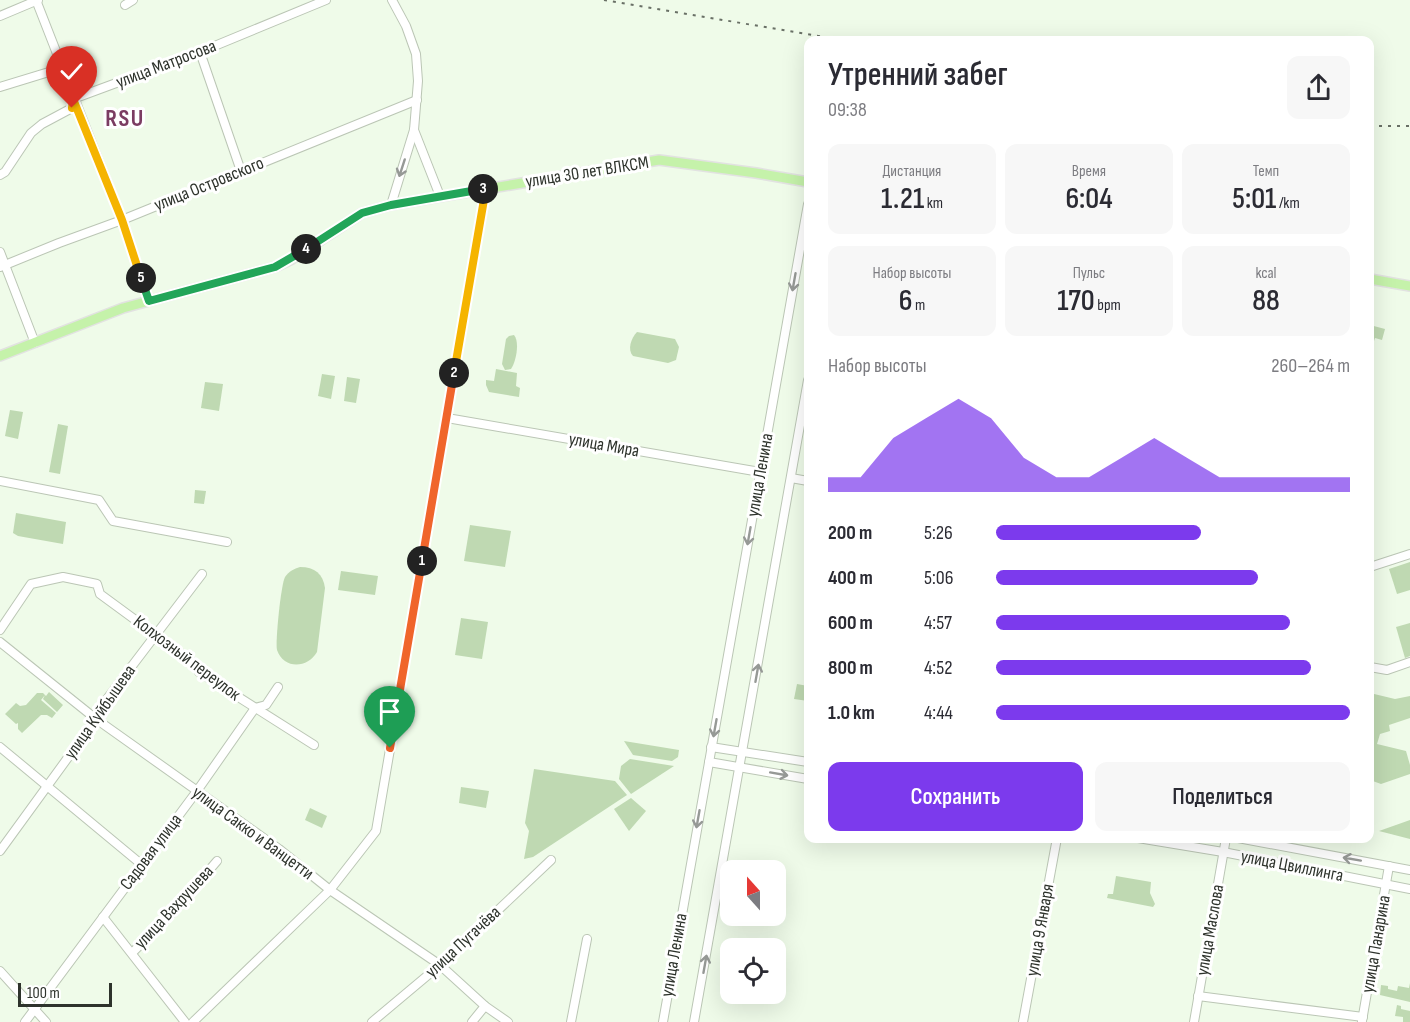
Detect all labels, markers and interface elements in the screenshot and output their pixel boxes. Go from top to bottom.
street label: улица Матросова [113,35,219,93]
pin [46,46,97,108]
icon: check [55,55,88,88]
text: Утренний забег [828,55,1008,95]
button: share [1287,56,1350,119]
text: 09:38 [828,98,867,122]
district label: RSU [105,104,145,133]
street label: улица Островского [151,152,267,216]
street label: улица 30 лет ВЛКСМ [524,152,650,192]
one-way arrow [396,158,407,177]
text: Дистанция [883,162,941,181]
text: Время [1072,162,1106,181]
text: Темп [1253,162,1279,181]
pin: 3 [468,174,498,204]
text: 3 [479,179,487,198]
text: 1.21 [881,181,924,217]
text: 6:04 [1065,181,1113,217]
text: 5:01 [1232,181,1276,217]
text: km [924,194,943,213]
text: /km [1276,194,1300,213]
pin: 4 [291,234,321,264]
text: 4 [302,239,310,258]
pin: 5 [126,263,156,293]
text: Набор высоты [873,264,951,283]
text: Пульс [1073,264,1105,283]
text: kcal [1255,264,1277,283]
text: 5 [137,268,145,287]
one-way arrow [789,272,800,291]
text: 6 [899,283,912,319]
text: 170 [1057,283,1095,319]
text: 88 [1252,283,1280,319]
text: m [912,296,925,315]
text: bpm [1095,296,1121,315]
text: Набор высоты [828,354,927,378]
text: 260–264 m [1271,354,1350,378]
pin: 2 [439,358,469,388]
text: 2 [450,363,458,382]
street label: улица Мира [567,428,641,462]
street label: улица Ленина [742,432,778,518]
text: 200 m [828,521,872,545]
text: 5:26 [924,521,953,545]
one-way arrow [743,526,754,545]
pin: 1 [407,546,437,576]
text: 1 [419,551,425,570]
text: 400 m [828,566,873,590]
text: 5:06 [924,566,953,590]
street label: Колхозный переулок [129,611,245,705]
text: 600 m [828,611,873,635]
text: 4:57 [924,611,952,635]
text: 800 m [828,656,873,680]
text: 4:52 [924,656,952,680]
street label: улица Куйбышева [60,661,140,763]
one-way arrow [752,664,763,684]
pin [364,686,415,748]
icon: arrive [373,695,406,728]
text: 1.0 km [828,701,875,725]
text: 4:44 [924,701,953,725]
one-way arrow [709,718,720,737]
button: Сохранить [828,762,1083,831]
button: Поделиться [1095,762,1350,831]
one-way arrow [769,769,789,780]
street label: улица Сакко и Ванцетти [188,782,318,884]
one-way arrow [692,809,703,829]
street label: Садовая улица [116,810,186,894]
street label: улица Цвиллинга [1239,846,1345,886]
one-way arrow [1343,854,1363,865]
north arrow [720,860,786,926]
map controls [720,860,786,1004]
street label: улица Вахрушева [130,861,218,953]
street label: улица 9 Января [1022,882,1058,978]
street label: улица Маслова [1192,883,1228,977]
street label: улица Панарина [1357,894,1395,994]
street label: улица Пугачёва [421,902,505,982]
street label: улица Ленина [656,912,692,998]
button: locate [720,938,786,1004]
one-way arrow [700,955,711,975]
scale bar [18,980,112,1008]
text: 100 m [27,984,60,1003]

